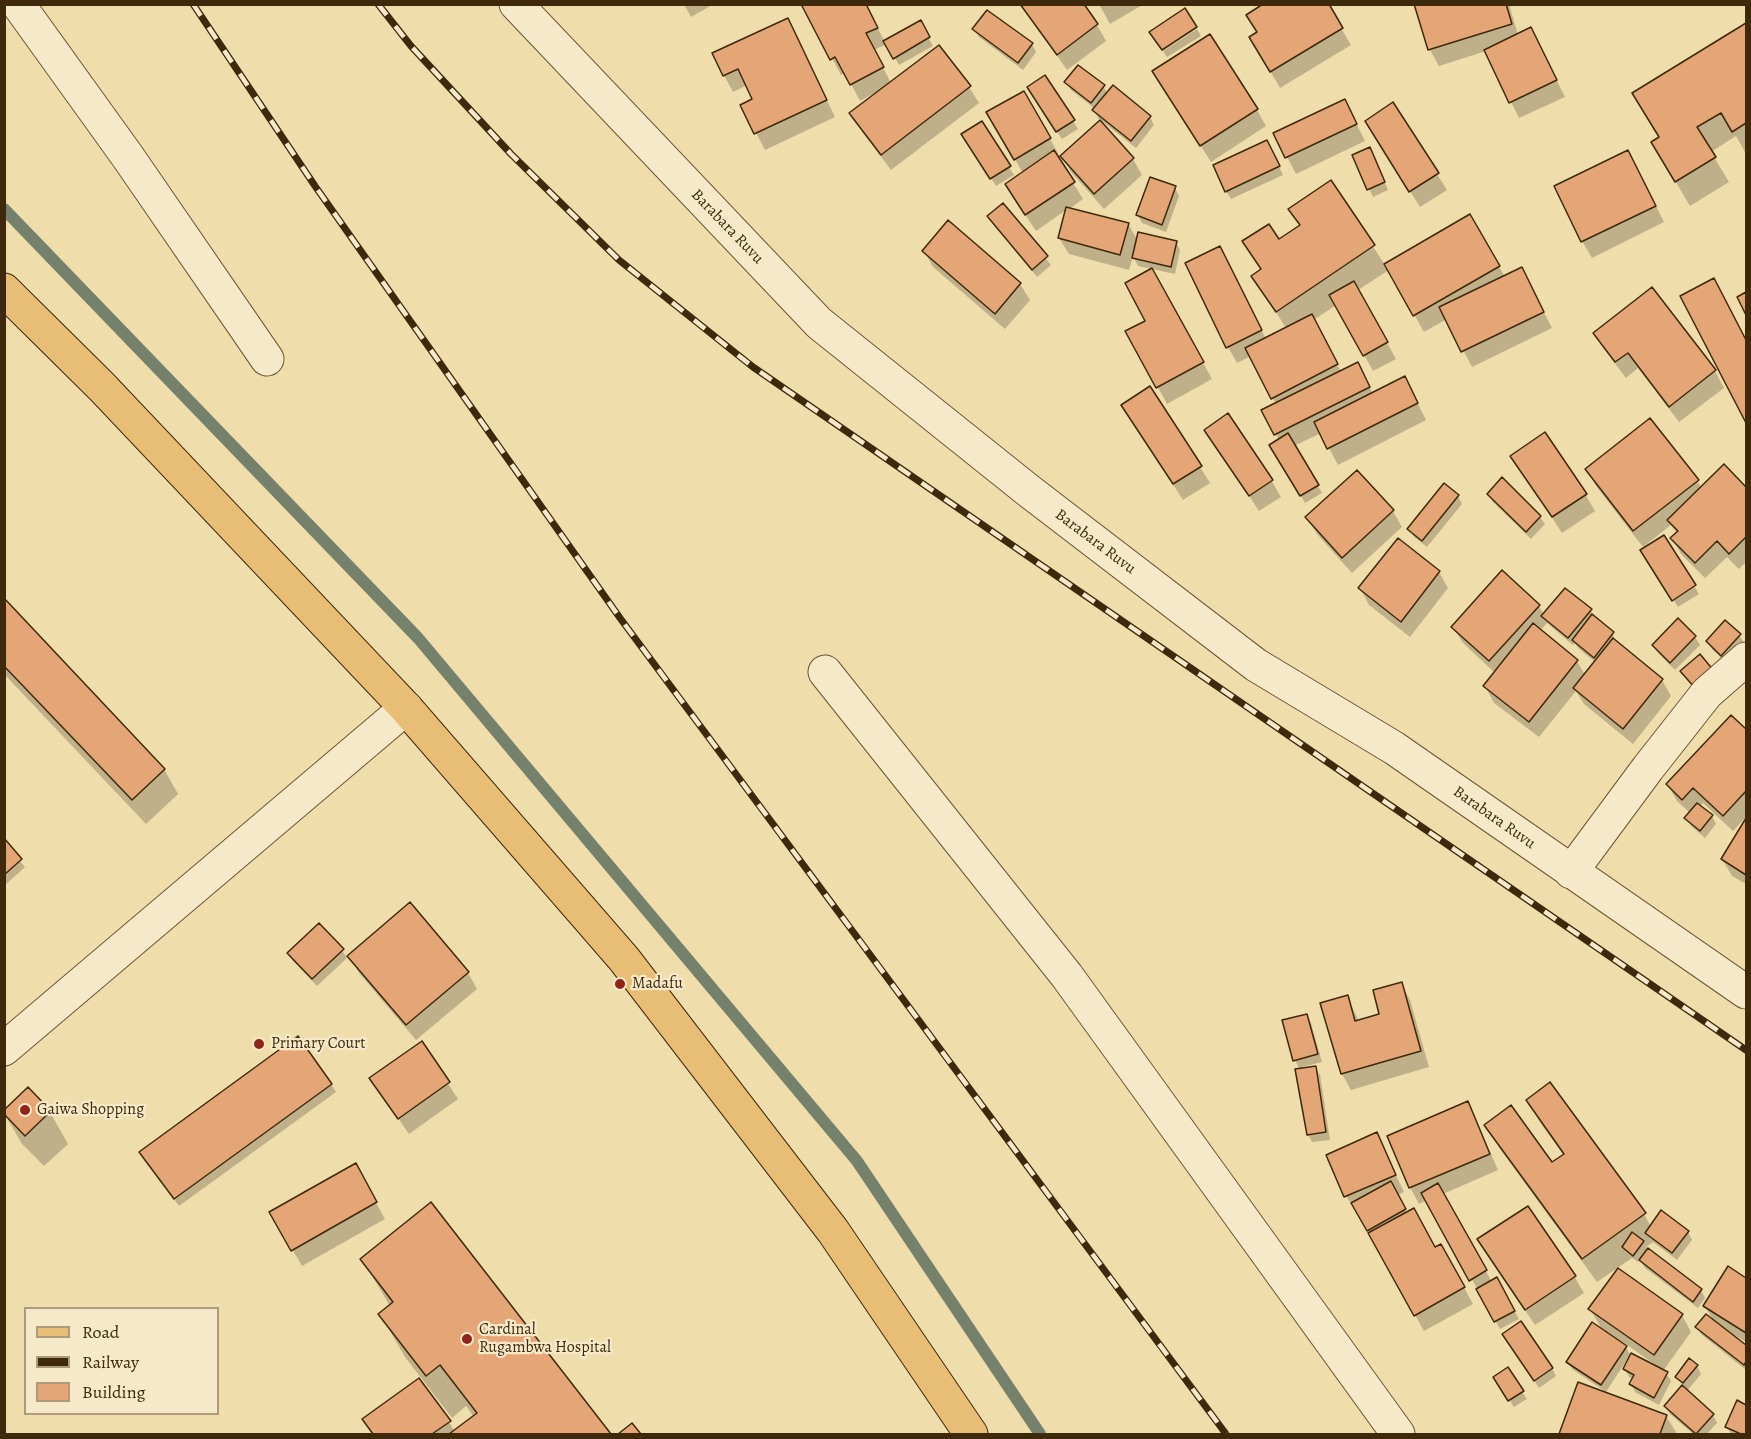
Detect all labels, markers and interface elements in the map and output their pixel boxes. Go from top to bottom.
street label: Barabara Ruvu [687,186,767,268]
street label: Barabara Ruvu [1051,505,1139,579]
street label: Barabara Ruvu [1449,783,1539,853]
place label: Madafu [632,974,683,994]
marker: Madafu [613,977,627,991]
place label: Primary Court [271,1034,365,1054]
marker: Primary Court [252,1037,266,1051]
place label: Gaiwa Shopping [37,1100,144,1120]
marker: Gaiwa Shopping [18,1103,32,1117]
legend [24,1307,219,1415]
text: Road [82,1320,119,1344]
place label: Cardinal Rugambwa Hospital [479,1320,611,1358]
marker: Cardinal Rugambwa Hospital [460,1332,474,1346]
text: Railway [82,1350,139,1374]
text: Building [82,1380,146,1404]

